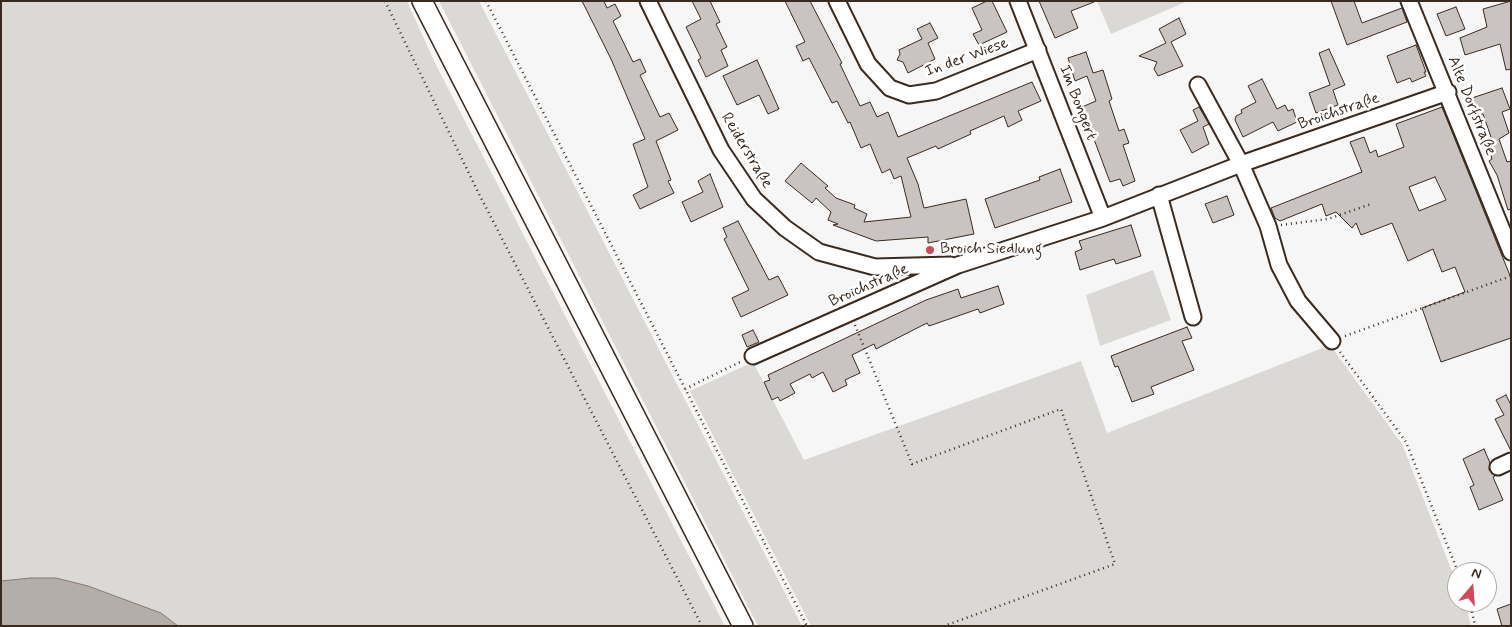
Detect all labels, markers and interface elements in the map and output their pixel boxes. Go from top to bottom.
street label: In der Wiese [923,34,1011,82]
street label: Alte Dorfstraße [1442,54,1500,158]
street label: Im Bongert [1054,63,1100,143]
street label: Broichstraße [1296,89,1382,135]
street label: Reiderstraße [716,110,776,192]
place label: Broich Siedlung [940,240,1042,260]
marker: Broich Siedlung [924,244,936,256]
street label: Broichstraße [826,260,912,312]
north arrow [1447,562,1497,612]
text: N [1469,564,1484,584]

